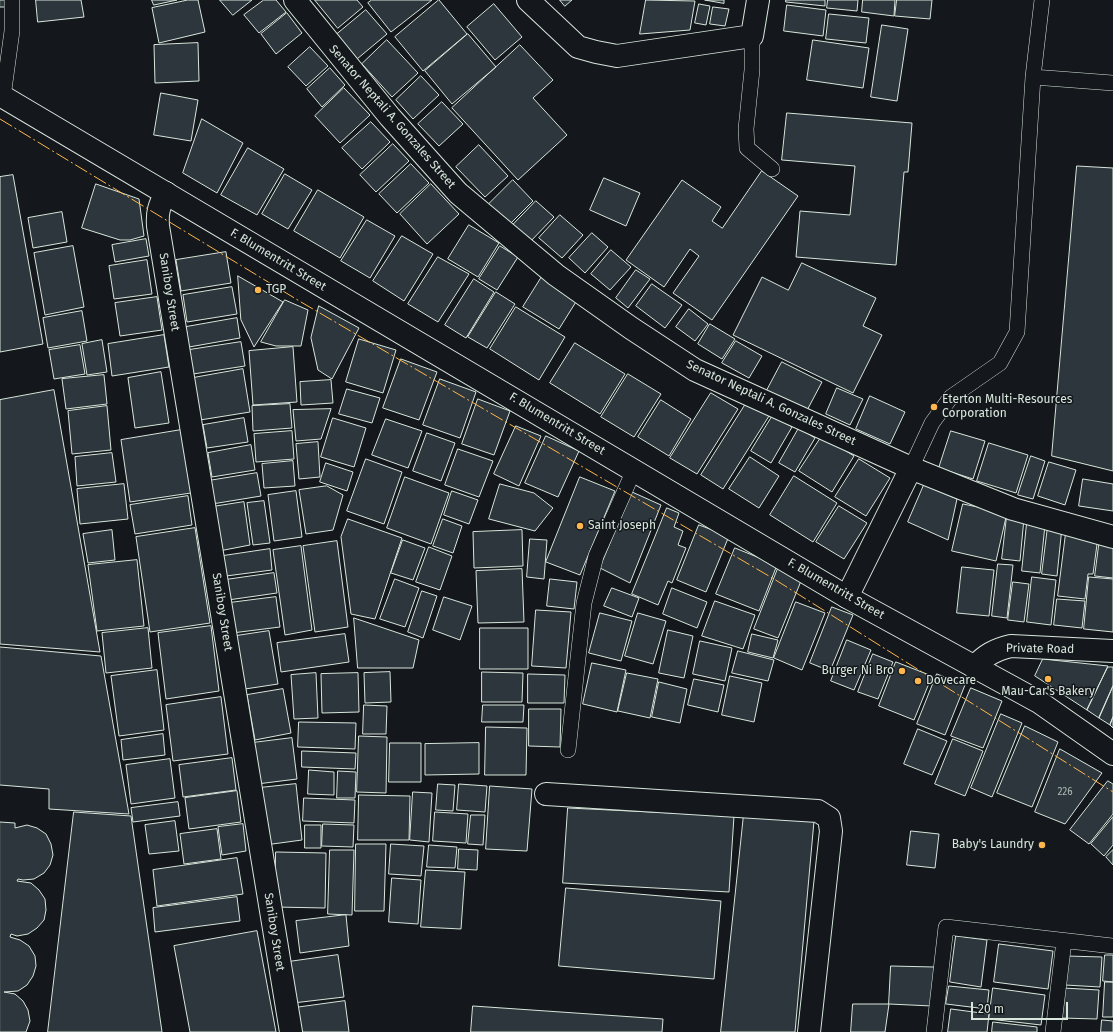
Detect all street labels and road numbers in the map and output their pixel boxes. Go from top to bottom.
street label: Senator Neptali A. Gonzales Street [326,42,458,192]
street label: F. Blumentritt Street [227,226,329,294]
street label: Saniboy Street [156,252,182,332]
street label: Senator Neptali A. Gonzales Street [684,357,858,449]
street label: F. Blumentritt Street [506,390,608,458]
street label: F. Blumentritt Street [785,555,887,623]
street label: Saniboy Street [209,572,235,652]
street label: Private Road [1006,641,1074,657]
street label: Saniboy Street [261,892,287,972]

